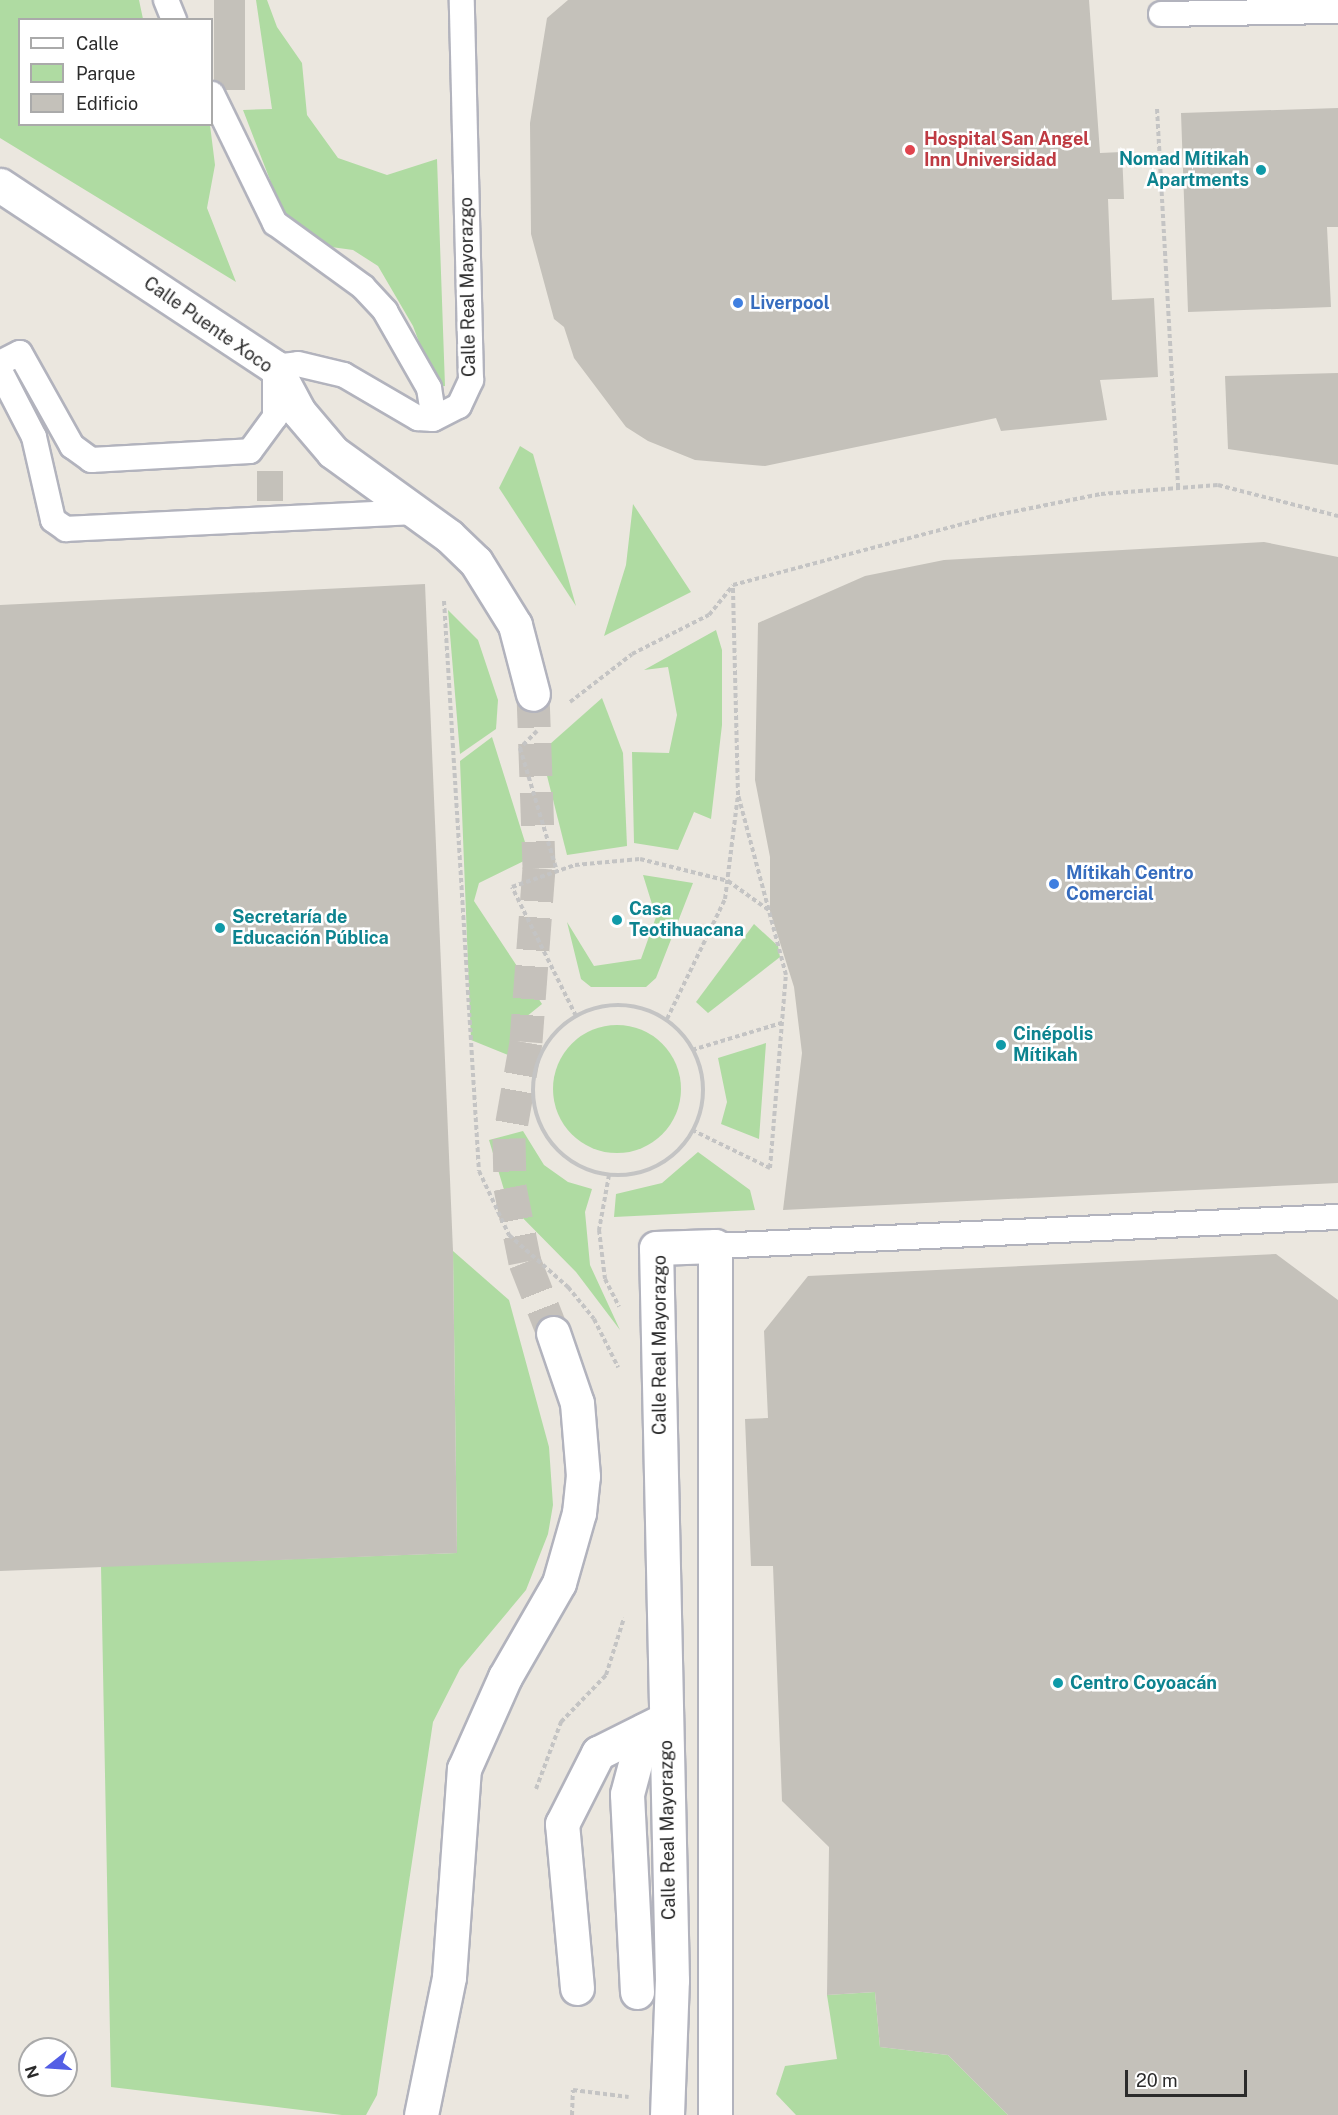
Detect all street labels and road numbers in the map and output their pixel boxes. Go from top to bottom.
street label: Calle Real Mayorazgo [456,197,480,377]
street label: Calle Puente Xoco [139,272,277,378]
street label: Calle Real Mayorazgo [649,1255,671,1435]
street label: Calle Real Mayorazgo [656,1740,680,1920]

